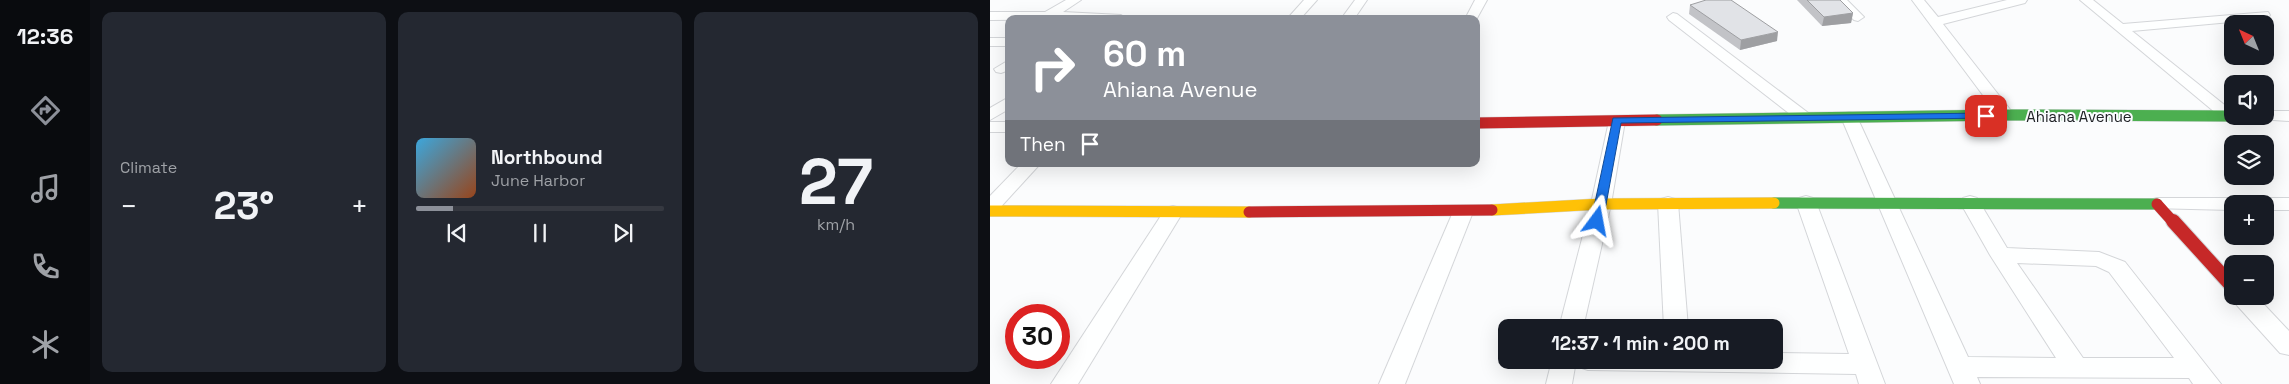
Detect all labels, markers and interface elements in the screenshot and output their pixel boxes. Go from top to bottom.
north arrow [2224,15,2274,65]
map controls [2224,15,2274,305]
text: 12:36 [17,22,73,50]
text: 60 m [1103,32,1186,76]
icon: right [1020,35,1085,100]
text: Ahiana Avenue [1103,75,1258,103]
button: sound [2224,75,2274,125]
icon: directions [28,93,63,128]
pin [1965,95,2007,137]
icon: arrive [1972,102,2000,130]
street label: Ahiana Avenue [2026,107,2132,126]
icon: arrive [1076,130,1104,158]
text: Then [1020,132,1066,157]
button: layers [2224,135,2274,185]
text: 27 [799,140,873,223]
text: Northbound [491,145,603,170]
text: Climate [120,157,177,178]
text: June Harbor [491,170,585,191]
icon: music [28,171,63,206]
text: 23° [214,182,274,230]
text: − [120,188,137,224]
text: + [351,188,368,224]
position arrow [1570,194,1622,246]
button: + [2224,195,2274,245]
text: km/h [817,214,855,235]
icon: previous [443,219,471,247]
icon: pause [526,219,554,247]
icon: next [609,219,637,247]
icon: phone [28,249,63,284]
button: − [2224,255,2274,305]
speed limit sign: 30 [1005,304,1070,369]
icon: climate [28,327,63,362]
text: 12:37 · 1 min · 200 m [1551,331,1730,356]

